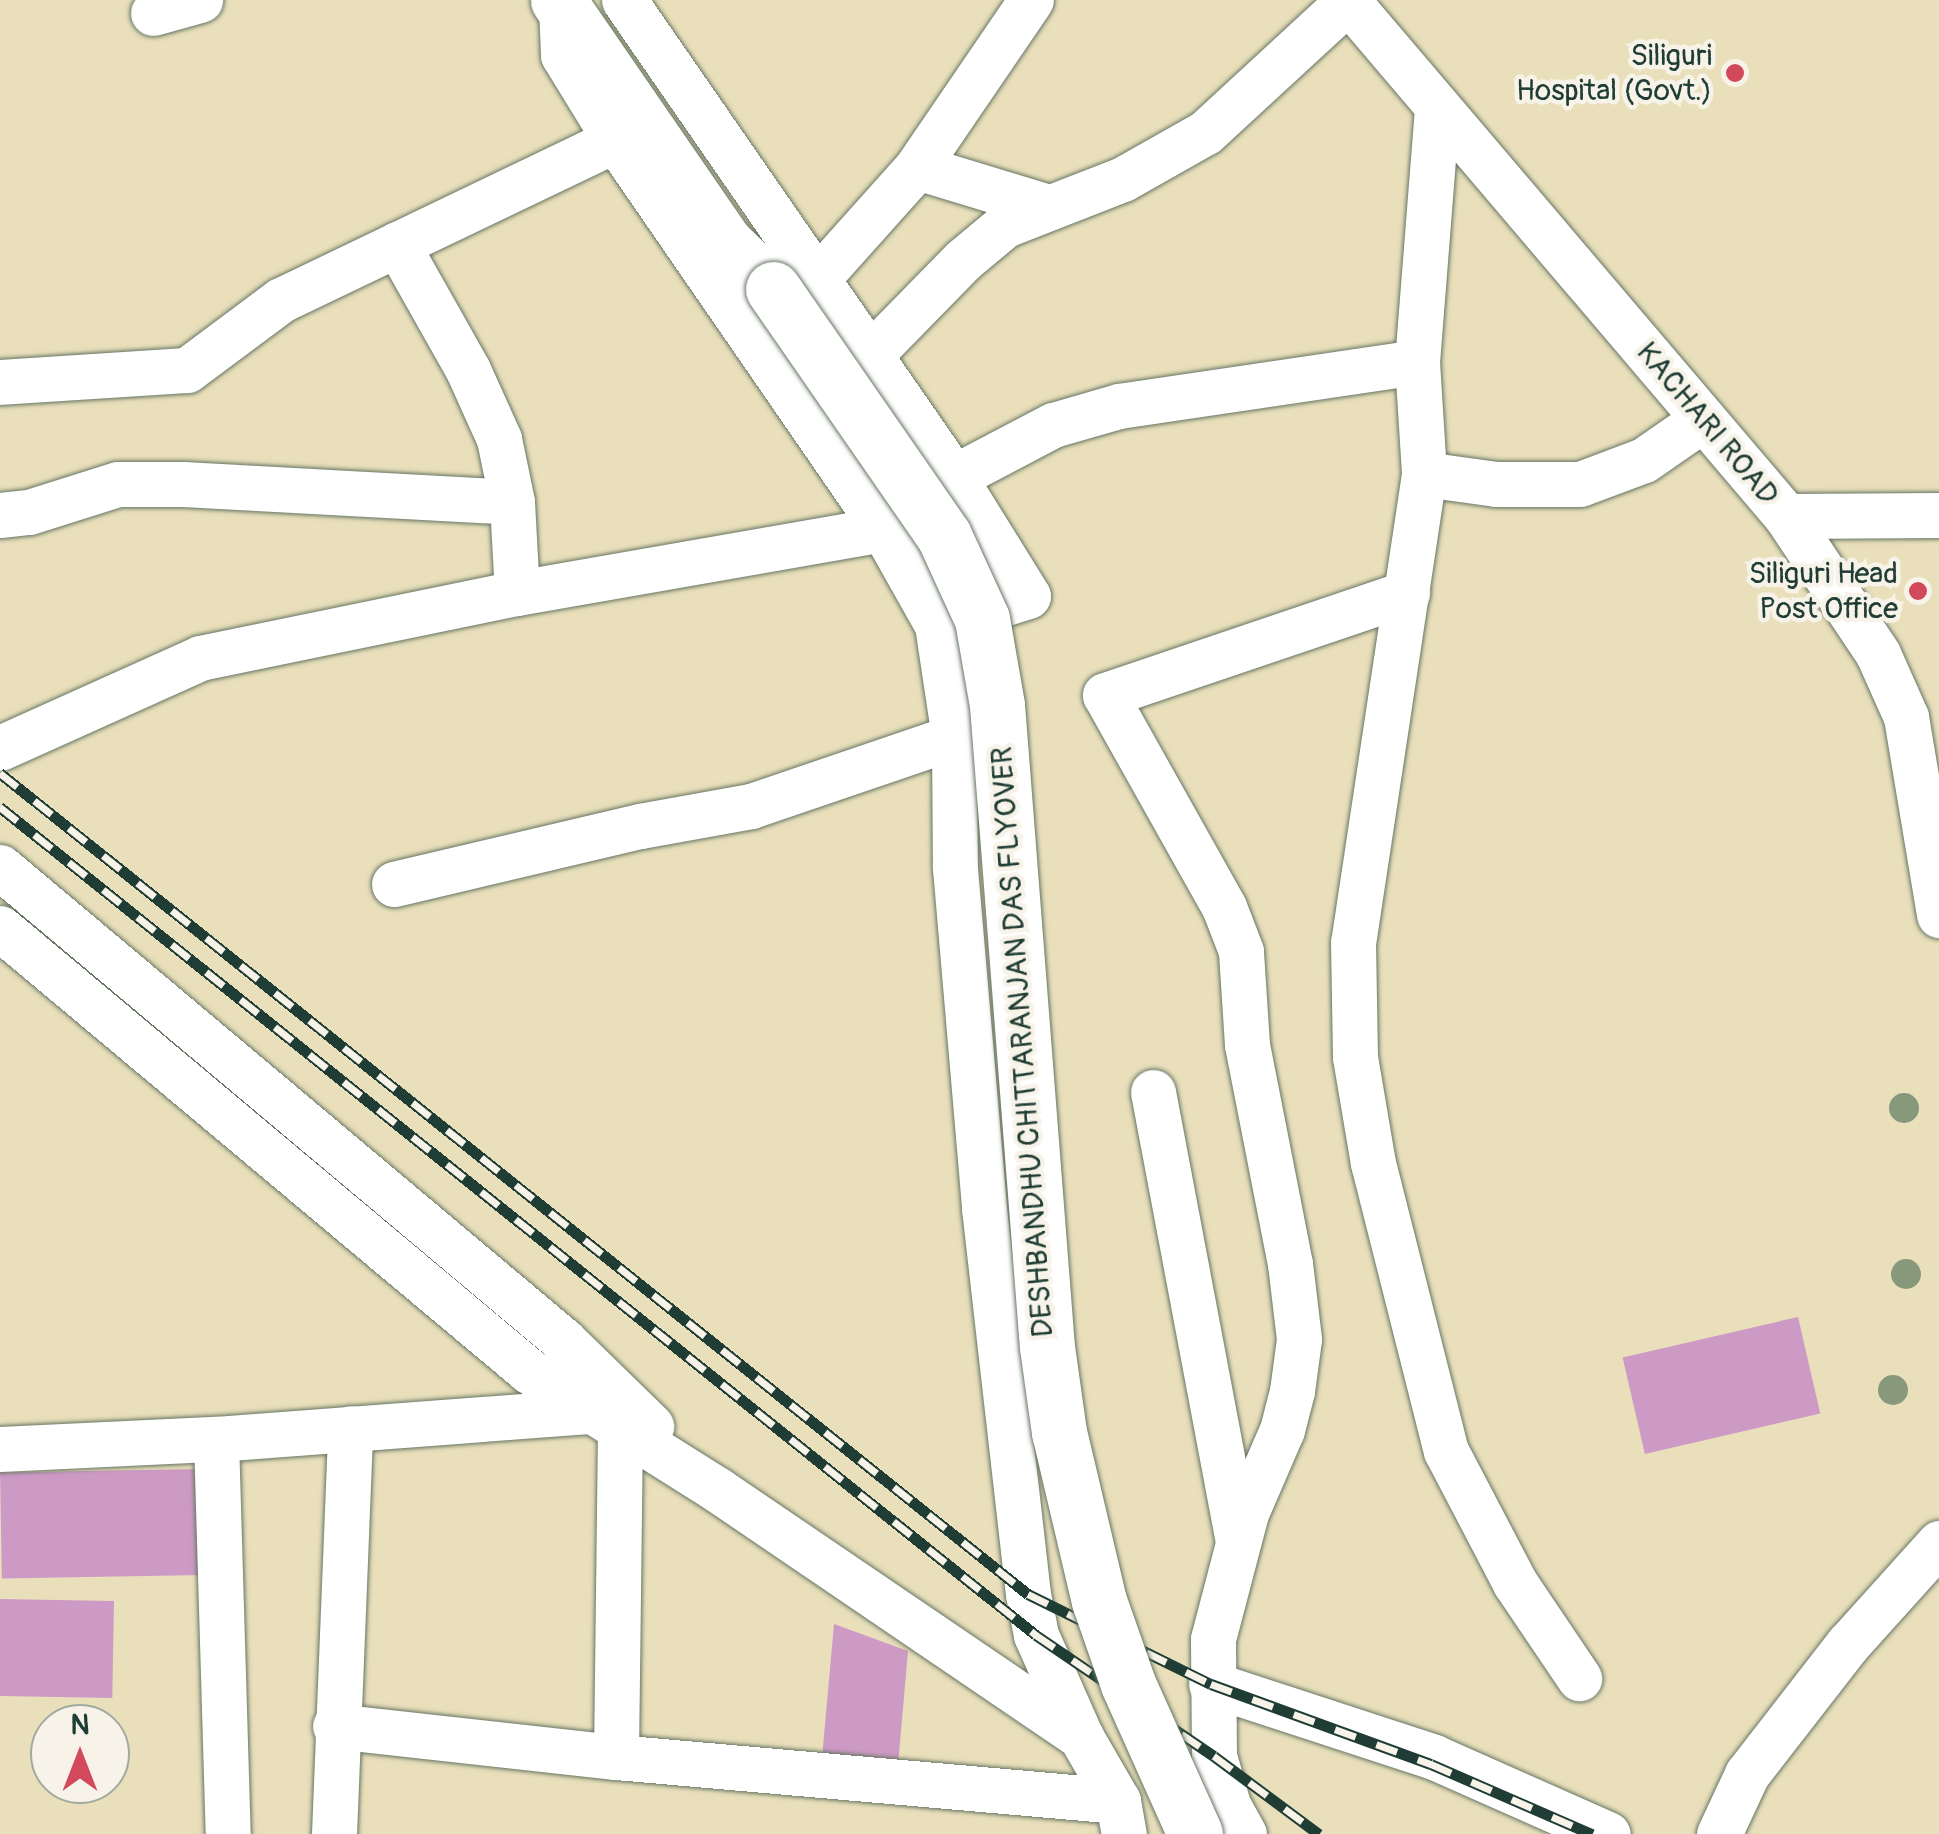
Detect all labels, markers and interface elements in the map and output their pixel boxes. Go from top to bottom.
place label: Siliguri Hospital (Govt.) [1516,38,1712,108]
marker: Siliguri Hospital (Govt.) [1722,60,1748,86]
street label: KACHARI ROAD [1628,335,1786,513]
place label: Siliguri Head Post Office [1749,556,1898,626]
marker: Siliguri Head Post Office [1907,580,1929,602]
street label: DESHBANDHU CHITTARANJAN DAS FLYOVER [984,745,1062,1339]
north arrow [30,1704,130,1804]
text: N [71,1708,89,1743]

